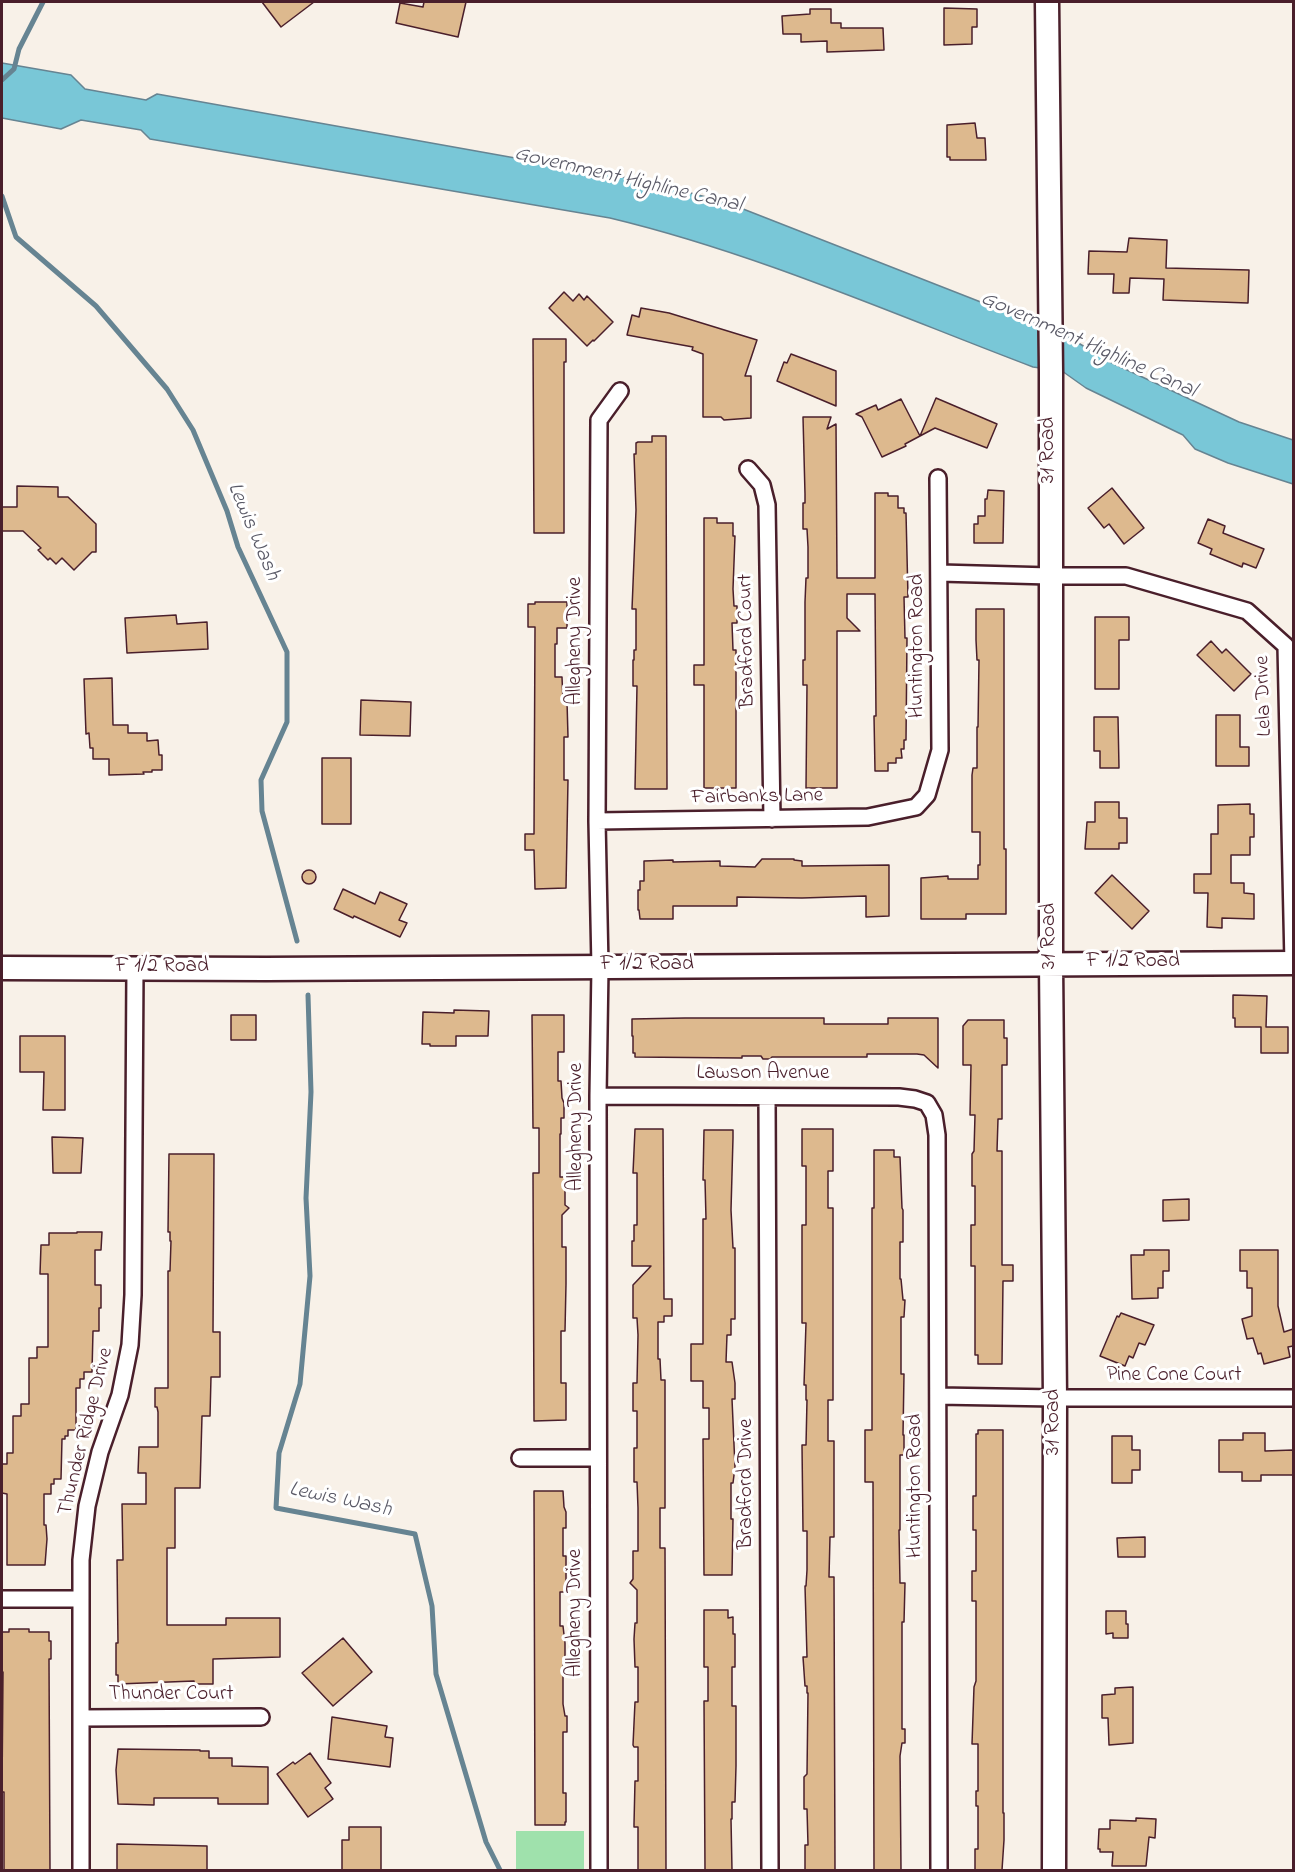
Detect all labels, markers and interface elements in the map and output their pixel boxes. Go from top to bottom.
water label: Government Highline Canal [512,142,744,220]
water label: Government Highline Canal [976,287,1200,405]
street label: 31 Road [1037,417,1063,483]
water label: Lewis Wash [220,479,284,585]
street label: Bradford Court [734,573,762,709]
street label: Huntington Road [906,574,932,718]
street label: Allegheny Drive [564,577,590,705]
street label: Lela Drive [1251,655,1279,737]
street label: Fairbanks Lane [691,784,823,812]
street label: 31 Road [1038,903,1064,969]
street label: F 1/2 Road [1086,950,1180,976]
street label: F 1/2 Road [600,953,694,979]
street label: F 1/2 Road [115,955,209,981]
street label: Lawson Avenue [697,1062,829,1088]
street label: Allegheny Drive [565,1063,591,1191]
street label: Thunder Ridge Drive [54,1345,120,1519]
street label: Pine Cone Court [1106,1364,1242,1390]
street label: 31 Road [1042,1389,1068,1455]
street label: Huntington Road [904,1414,930,1558]
street label: Bradford Drive [735,1419,761,1549]
water label: Lewis Wash [287,1477,393,1525]
street label: Allegheny Drive [564,1549,590,1677]
street label: Thunder Court [108,1683,234,1709]

